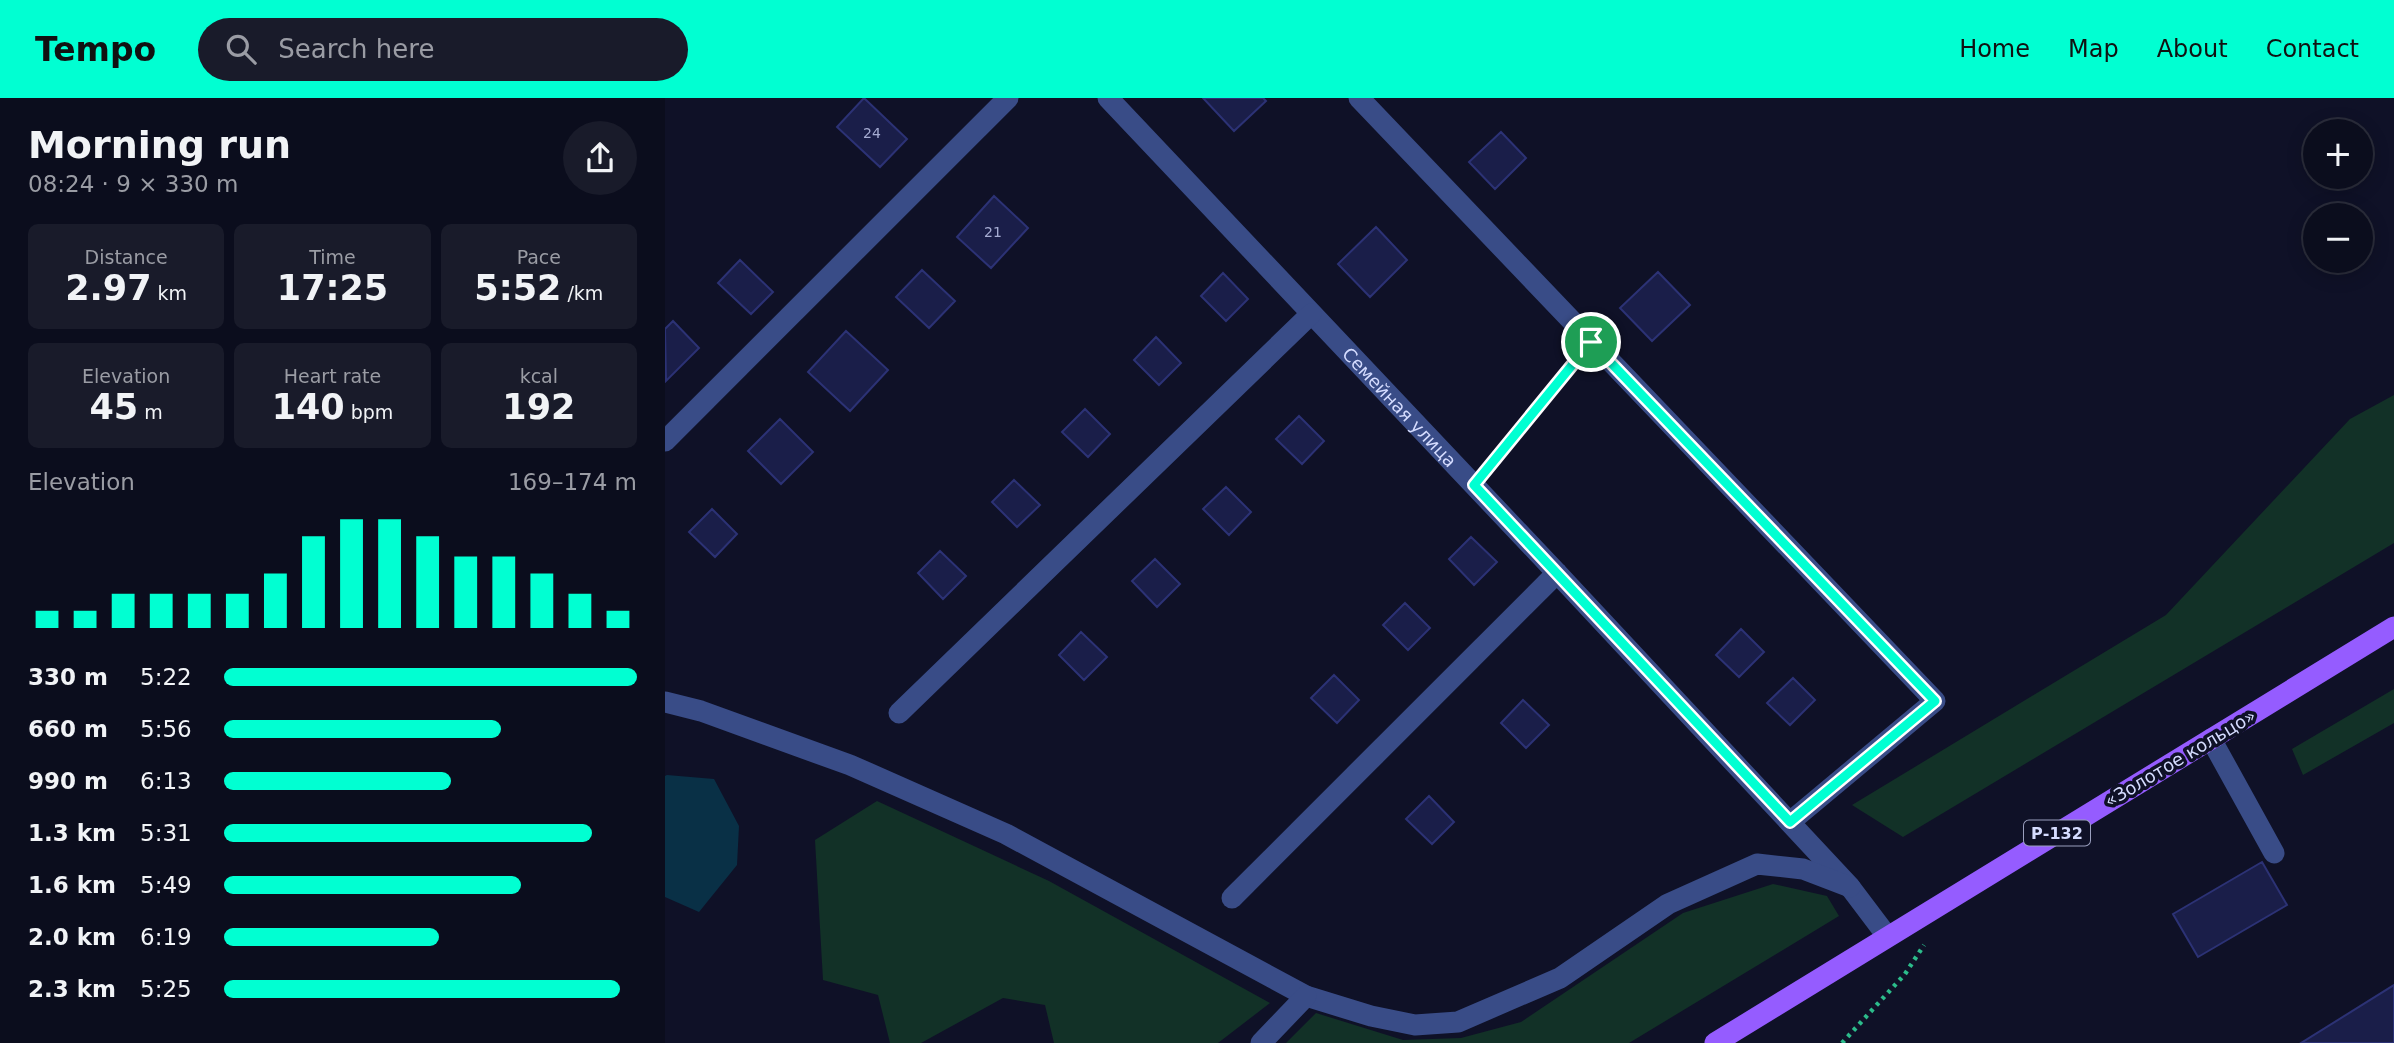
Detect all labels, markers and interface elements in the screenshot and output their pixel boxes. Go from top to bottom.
search box [198,18,688,81]
text: Tempo [35,30,156,69]
icon: search [222,30,260,68]
text: Search here [278,34,434,64]
text: Home [1959,35,2030,63]
text: Map [2068,35,2119,63]
text: About [2157,35,2228,63]
text: Contact [2266,35,2359,63]
map controls [2303,119,2373,273]
button: + [2303,119,2373,189]
button: share [563,121,637,195]
text: Morning run [28,123,291,167]
house number: 24 [863,125,881,141]
text: 08:24 · 9 × 330 m [28,171,238,197]
button: − [2303,203,2373,273]
house number: 21 [984,224,1002,240]
text: Distance [85,246,168,268]
text: Time [309,246,356,268]
text: Pace [517,246,561,268]
text: 2.97 [65,268,152,308]
text: 17:25 [277,268,388,308]
text: 5:52 [474,268,561,308]
text: km [152,282,187,304]
text: /km [561,282,603,304]
pin [1561,312,1621,372]
icon: arrive [1572,323,1610,361]
street label: Семейная улица [1339,343,1461,471]
text: Elevation [82,365,170,387]
text: Heart rate [284,365,381,387]
text: kcal [520,365,558,387]
text: 45 [90,387,138,427]
text: 140 [272,387,345,427]
text: 192 [502,387,575,427]
text: m [138,401,163,423]
text: bpm [345,401,393,423]
text: Elevation [28,469,135,495]
text: 169–174 m [508,469,637,495]
text: 330 m [28,664,108,690]
text: 5:22 [140,664,192,690]
street label: «Золотое кольцо» [2101,705,2259,811]
text: 660 m [28,716,108,742]
text: 5:56 [140,716,192,742]
text: 990 m [28,768,108,794]
text: 6:13 [140,768,192,794]
text: 1.3 km [28,820,116,846]
text: 5:31 [140,820,192,846]
road number: Р-132 [2024,820,2090,846]
text: 1.6 km [28,872,116,898]
text: 5:49 [140,872,192,898]
text: 2.0 km [28,924,116,950]
text: 6:19 [140,924,192,950]
text: 2.3 km [28,976,116,1002]
text: 5:25 [140,976,192,1002]

